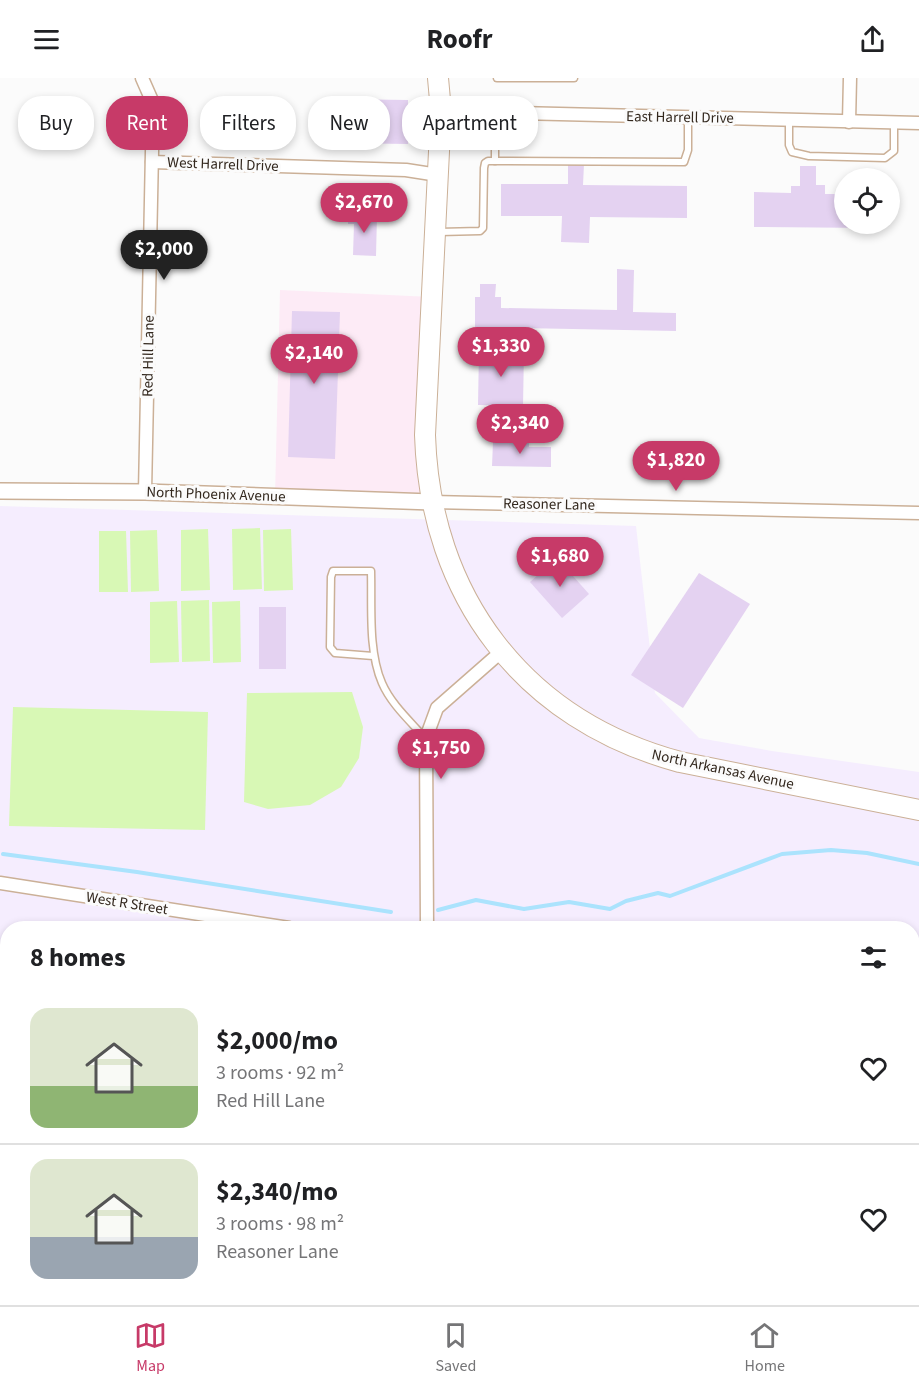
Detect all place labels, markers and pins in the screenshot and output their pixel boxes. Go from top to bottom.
pin: $2,670 [315,183,413,234]
pin: $2,000 [115,230,213,281]
pin: $1,330 [452,327,550,378]
pin: $2,140 [265,334,363,385]
pin: $2,340 [471,404,569,455]
pin: $1,820 [627,441,725,492]
pin: $1,680 [511,537,609,588]
pin: $1,750 [392,729,490,780]

